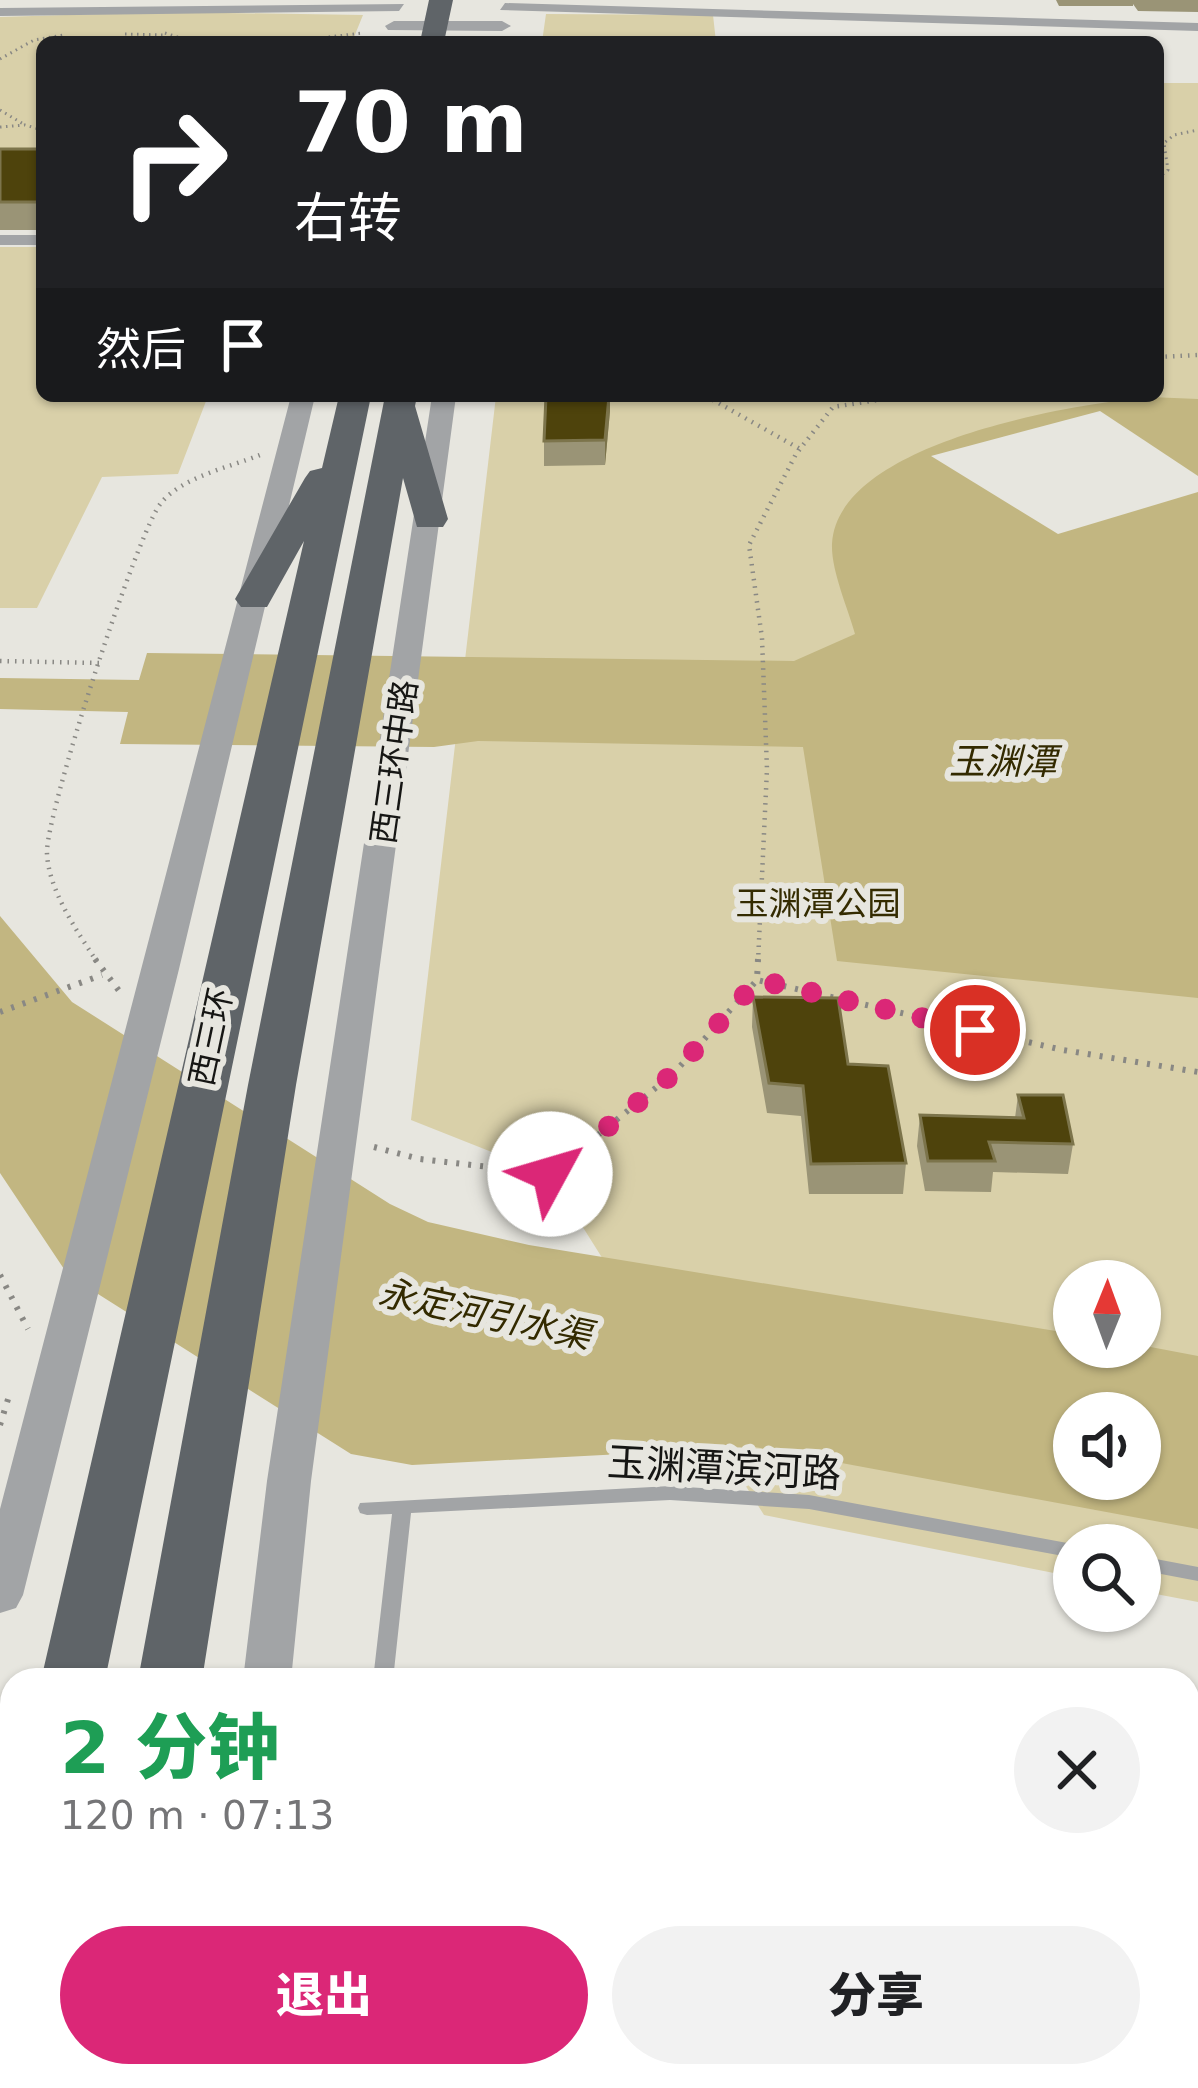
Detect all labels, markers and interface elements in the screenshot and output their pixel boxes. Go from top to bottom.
text: 70 m [294,74,528,172]
icon: right [96,84,252,240]
text: 右转 [294,187,402,250]
icon: arrive [210,312,276,378]
text: 然后 [96,323,186,376]
street label: 西三环中路 [363,678,425,846]
water label: 玉渊潭 [949,741,1063,782]
park label: 玉渊潭公园 [736,884,901,923]
pin [924,979,1026,1081]
street label: 西三环 [182,985,240,1089]
icon: arrive [942,997,1008,1063]
position arrow [487,1111,613,1237]
north arrow [1053,1260,1161,1368]
map controls [1053,1260,1161,1632]
water label: 永定河引水渠 [375,1271,600,1358]
button: sound [1053,1392,1161,1500]
street label: 玉渊潭滨河路 [606,1439,842,1497]
button: search [1053,1524,1161,1632]
text: 2 分钟 [60,1706,279,1790]
button: close [1014,1707,1140,1833]
text: 120 m · 07:13 [60,1793,334,1838]
button: 退出 [60,1926,588,2064]
button: 分享 [612,1926,1140,2064]

